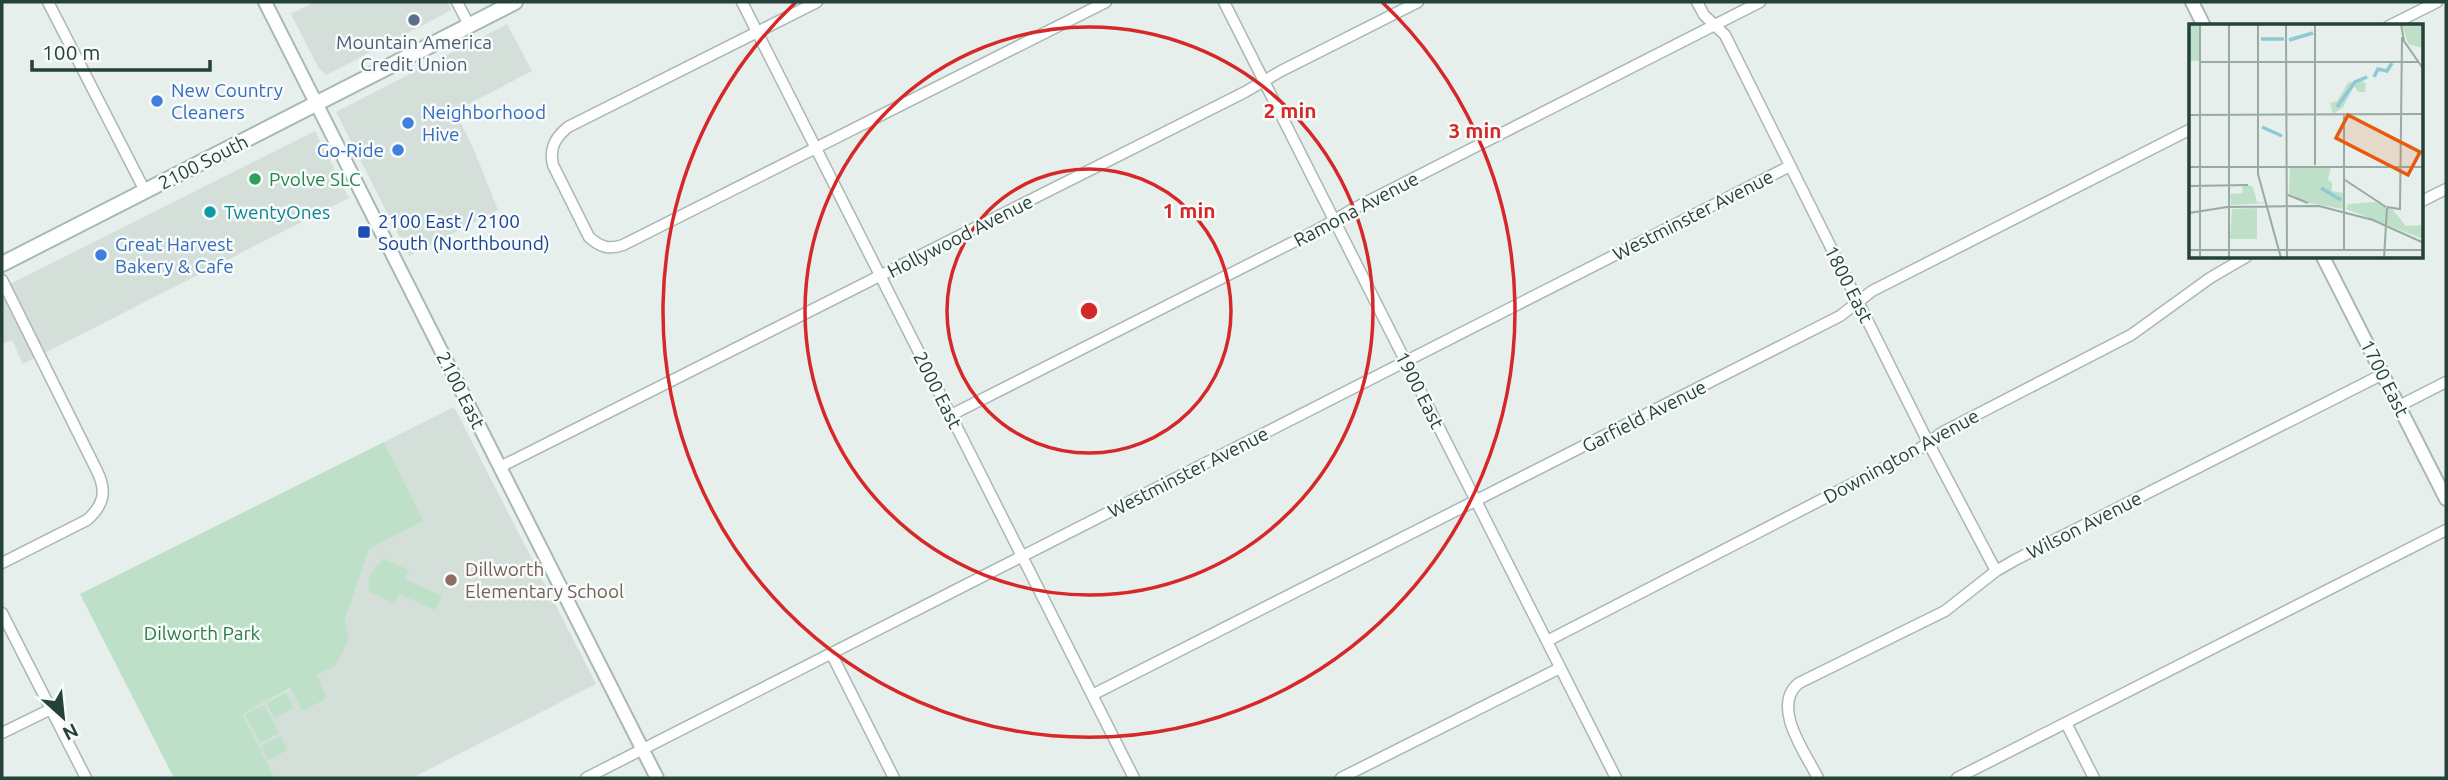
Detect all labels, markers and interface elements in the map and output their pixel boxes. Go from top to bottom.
marker: Mountain America Credit Union [406,12,422,28]
inset map [2189,24,2424,259]
scale bar [32,28,210,72]
place label: Mountain America Credit Union [336,31,492,75]
text: 100 m [42,40,100,64]
place label: New Country Cleaners [171,79,283,123]
marker: New Country Cleaners [149,93,165,109]
text: 2 min [1263,98,1317,122]
place label: Neighborhood Hive [422,101,546,145]
marker: Neighborhood Hive [400,115,416,131]
text: 3 min [1448,118,1502,142]
street label: 2100 South [155,130,251,194]
place label: Go-Ride [317,139,384,161]
marker: Go-Ride [390,142,406,158]
street label: Westminster Avenue [1609,165,1777,265]
street label: Ramona Avenue [1290,167,1422,251]
place label: Pvolve SLC [269,168,361,190]
marker: Pvolve SLC [247,171,263,187]
street label: Hollywood Avenue [884,190,1036,282]
text: 1 min [1162,198,1216,222]
place label: TwentyOnes [224,201,330,223]
marker: TwentyOnes [202,204,218,220]
place label: 2100 East / 2100 South (Northbound) [378,210,550,254]
marker: 2100 East / 2100 South (Northbound) [356,224,372,240]
place label: Great Harvest Bakery & Cafe [115,233,234,277]
street label: 1800 East [1820,242,1878,327]
marker: Great Harvest Bakery & Cafe [93,247,109,263]
centre of rings [1077,299,1101,323]
street label: 1700 East [2356,336,2414,421]
street label: 2100 East [432,348,490,433]
street label: 2000 East [909,348,967,433]
street label: 1900 East [1391,348,1449,433]
street label: Garfield Avenue [1578,375,1710,457]
street label: Downington Avenue [1819,404,1983,508]
street label: Westminster Avenue [1104,422,1272,522]
street label: Wilson Avenue [2023,487,2145,563]
place label: Dillworth Elementary School [465,558,624,602]
marker: Dillworth Elementary School [443,572,459,588]
park label: Dilworth Park [144,622,261,644]
north arrow [28,682,98,752]
text: N [59,719,82,745]

